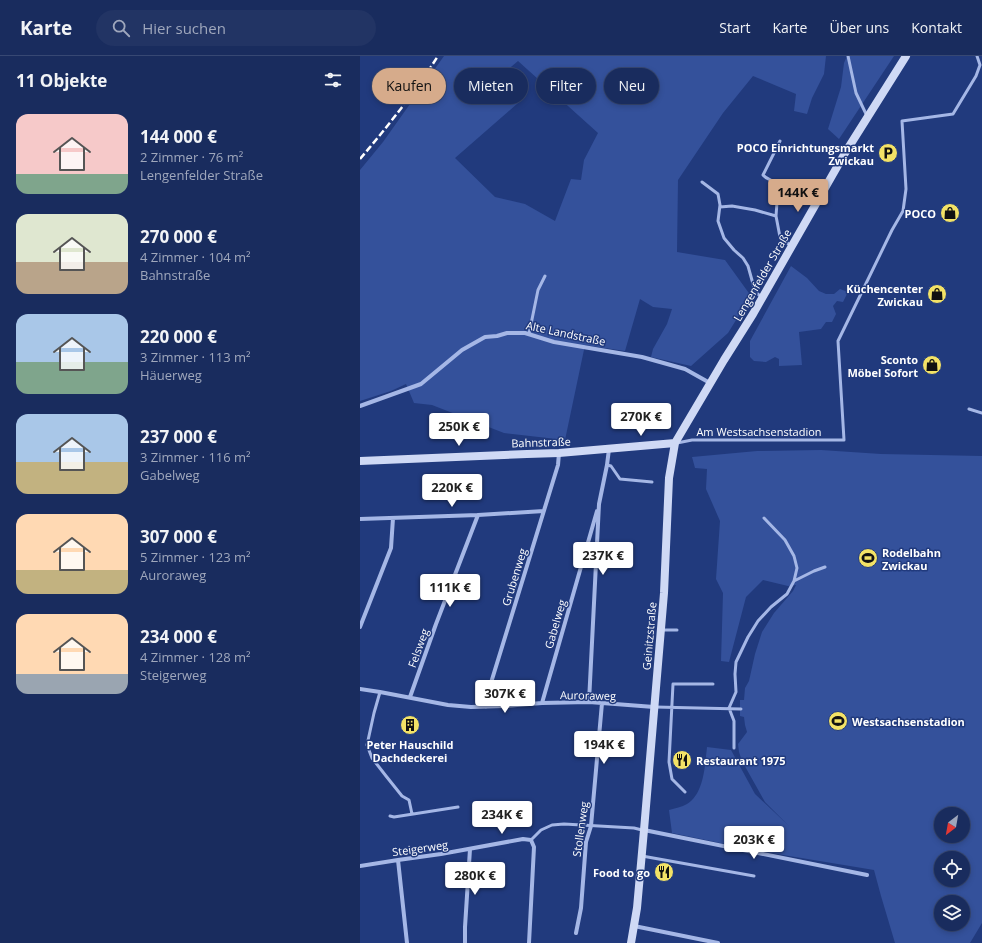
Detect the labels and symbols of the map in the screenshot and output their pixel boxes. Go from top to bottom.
place label: POCO Einrichtungsmarkt Zwickau [737,140,874,168]
parking icon: POCO Einrichtungsmarkt Zwickau [877,142,899,164]
pin: 144K € [765,179,831,213]
shop icon: POCO [939,202,961,224]
place label: POCO [905,206,936,221]
street label: Lengenfelder Straße [729,226,795,324]
place label: Küchencenter Zwickau [846,281,923,309]
shop icon: Küchencenter Zwickau [926,283,948,305]
street label: Alte Landstraße [525,317,607,349]
place label: Sconto Möbel Sofort [847,352,918,380]
shop icon: Sconto Möbel Sofort [921,354,943,376]
pin: 270K € [608,403,674,437]
pin: 250K € [426,413,492,447]
street label: Am Westsachsenstadion [696,424,822,439]
street label: Bahnstraße [511,433,571,451]
pin: 220K € [419,474,485,508]
pin: 237K € [570,542,636,576]
place label: Rodelbahn Zwickau [882,545,941,573]
street label: Grubenweg [498,546,530,608]
sports icon: Rodelbahn Zwickau [857,547,879,569]
pin: 111K € [417,574,483,608]
street label: Gabelweg [541,598,569,650]
street label: Geinitzstraße [639,601,659,671]
street label: Felsweg [404,626,432,670]
pin: 307K € [472,680,538,714]
street label: Auroraweg [560,687,616,703]
sports icon: Westsachsenstadion [827,710,849,732]
building icon: Peter Hauschild Dachdeckerei [399,714,421,736]
place label: Westsachsenstadion [852,714,965,729]
pin: 194K € [571,731,637,765]
place label: Peter Hauschild Dachdeckerei [367,737,453,765]
restaurant icon: Restaurant 1975 [671,749,693,771]
place label: Restaurant 1975 [696,753,786,768]
street label: Stollenweg [569,800,591,858]
pin: 234K € [469,801,535,835]
north arrow [934,807,970,843]
pin: 203K € [721,826,787,860]
street label: Steigerweg [391,837,449,859]
restaurant icon: Food to go [653,861,675,883]
pin: 280K € [442,862,508,896]
place label: Food to go [593,865,650,880]

